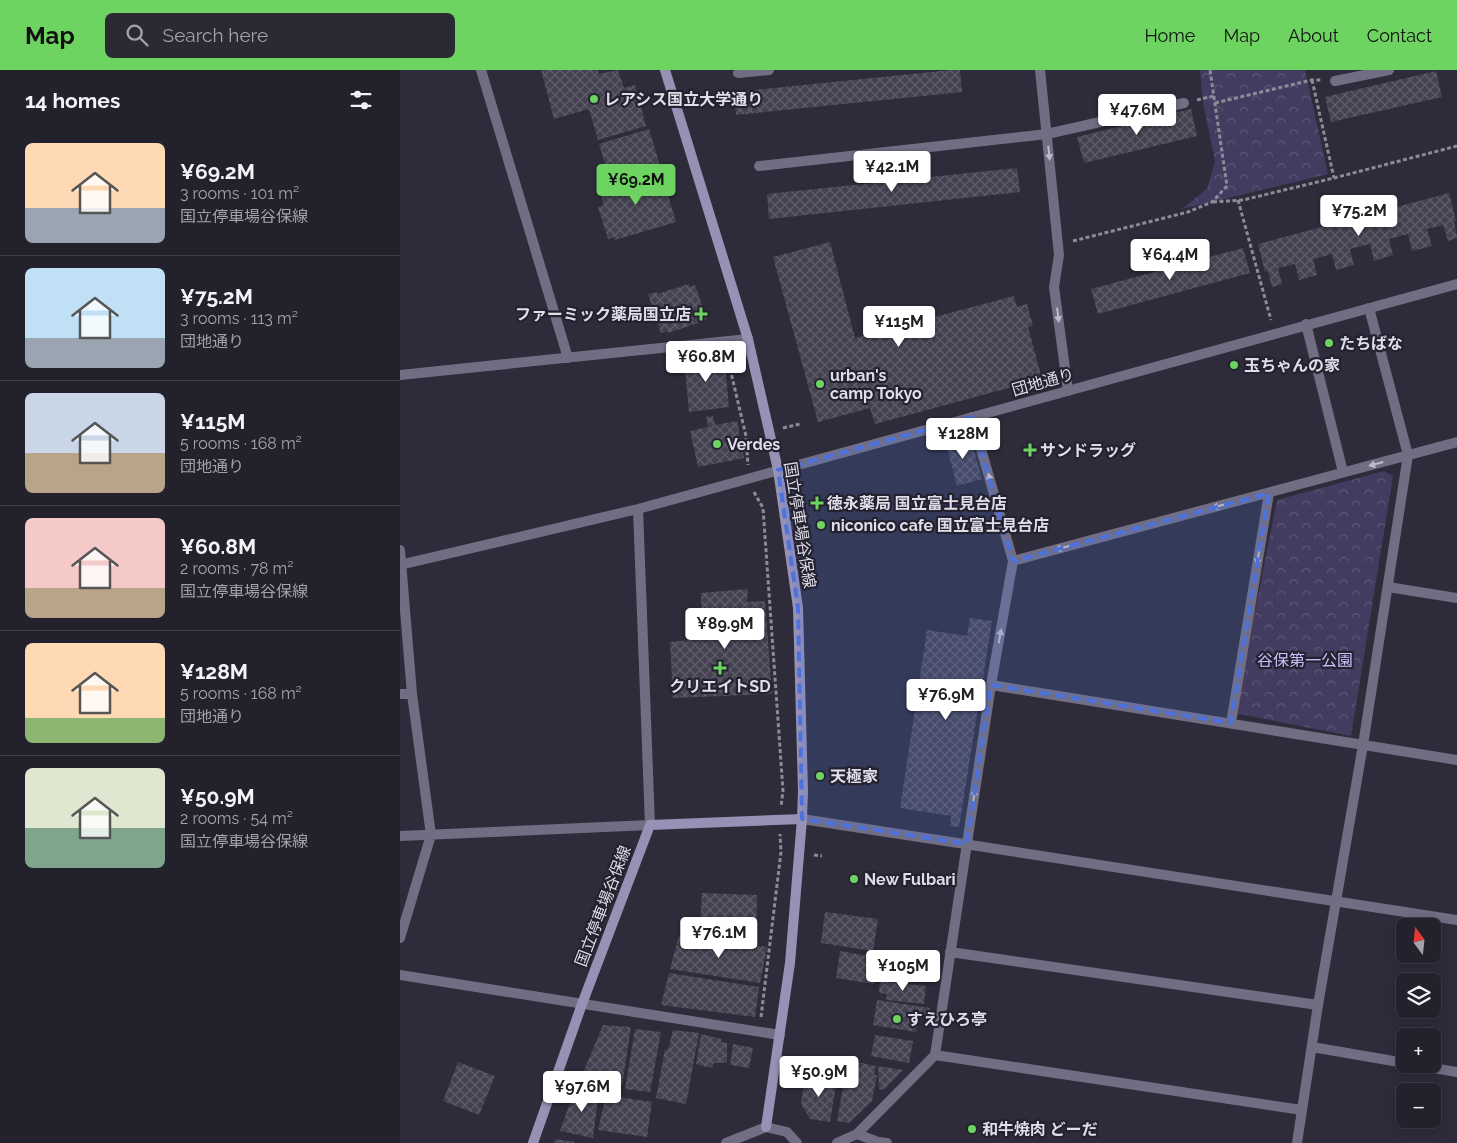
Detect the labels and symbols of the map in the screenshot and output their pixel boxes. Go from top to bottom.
place label: レアシス国立大学通り [604,90,763,109]
marker: レアシス国立大学通り [588,93,600,105]
pin: ¥47.6M [1096,93,1178,136]
one-way arrow [1045,146,1053,162]
pin: ¥42.1M [851,150,933,193]
pin: ¥69.2M [595,164,677,206]
pin: ¥75.2M [1318,194,1400,237]
pin: ¥64.4M [1129,238,1211,281]
place label: ファーミック薬局国立店 [515,305,691,324]
pin: ¥115M [864,306,934,348]
one-way arrow [1054,307,1062,323]
marker: ファーミック薬局国立店 [695,308,707,320]
place label: たちばな [1339,334,1403,353]
marker: たちばな [1323,337,1335,349]
pin: ¥60.8M [665,340,747,383]
place label: 玉ちゃんの家 [1244,356,1340,375]
marker: 玉ちゃんの家 [1228,359,1240,371]
street label: 団地通り [1010,364,1076,400]
place label: urban's camp Tokyo [830,366,922,403]
marker: urban's camp Tokyo [814,378,826,390]
pin: ¥128M [928,418,998,460]
place label: Verdes [727,435,780,454]
marker: Verdes [711,438,723,450]
place label: サンドラッグ [1040,441,1136,460]
marker: サンドラッグ [1024,444,1036,456]
street label: 国立停車場谷保線 [781,460,819,590]
one-way arrow [1369,460,1384,468]
one-way arrow [985,472,993,487]
place label: 徳永薬局 国立富士見台店 [827,494,1007,513]
marker: 徳永薬局 国立富士見台店 [811,497,823,509]
one-way arrow [1212,502,1227,510]
place label: niconico cafe 国立富士見台店 [831,516,1049,535]
marker: niconico cafe 国立富士見台店 [815,519,827,531]
one-way arrow [1054,544,1069,552]
one-way arrow [1254,551,1262,567]
pin: ¥89.9M [684,608,766,650]
one-way arrow [996,627,1004,643]
park label: 谷保第一公園 [1257,651,1353,670]
marker: クリエイトSD [714,662,726,674]
place label: クリエイトSD [669,677,771,696]
pin: ¥76.9M [905,678,987,721]
place label: 天極家 [830,767,878,786]
marker: 天極家 [814,770,826,782]
one-way arrow [971,788,979,804]
street label: 国立停車場谷保線 [571,843,635,969]
place label: New Fulbari [864,870,956,889]
marker: New Fulbari [848,873,860,885]
pin: ¥76.1M [678,916,760,959]
north arrow [1396,918,1441,962]
pin: ¥105M [868,950,938,992]
place label: すえひろ亭 [907,1010,987,1029]
marker: すえひろ亭 [891,1013,903,1025]
pin: ¥50.9M [778,1056,860,1098]
pin: ¥97.6M [541,1070,623,1113]
place label: 和牛焼肉 どーだ [982,1120,1098,1139]
marker: 和牛焼肉 どーだ [966,1123,978,1135]

